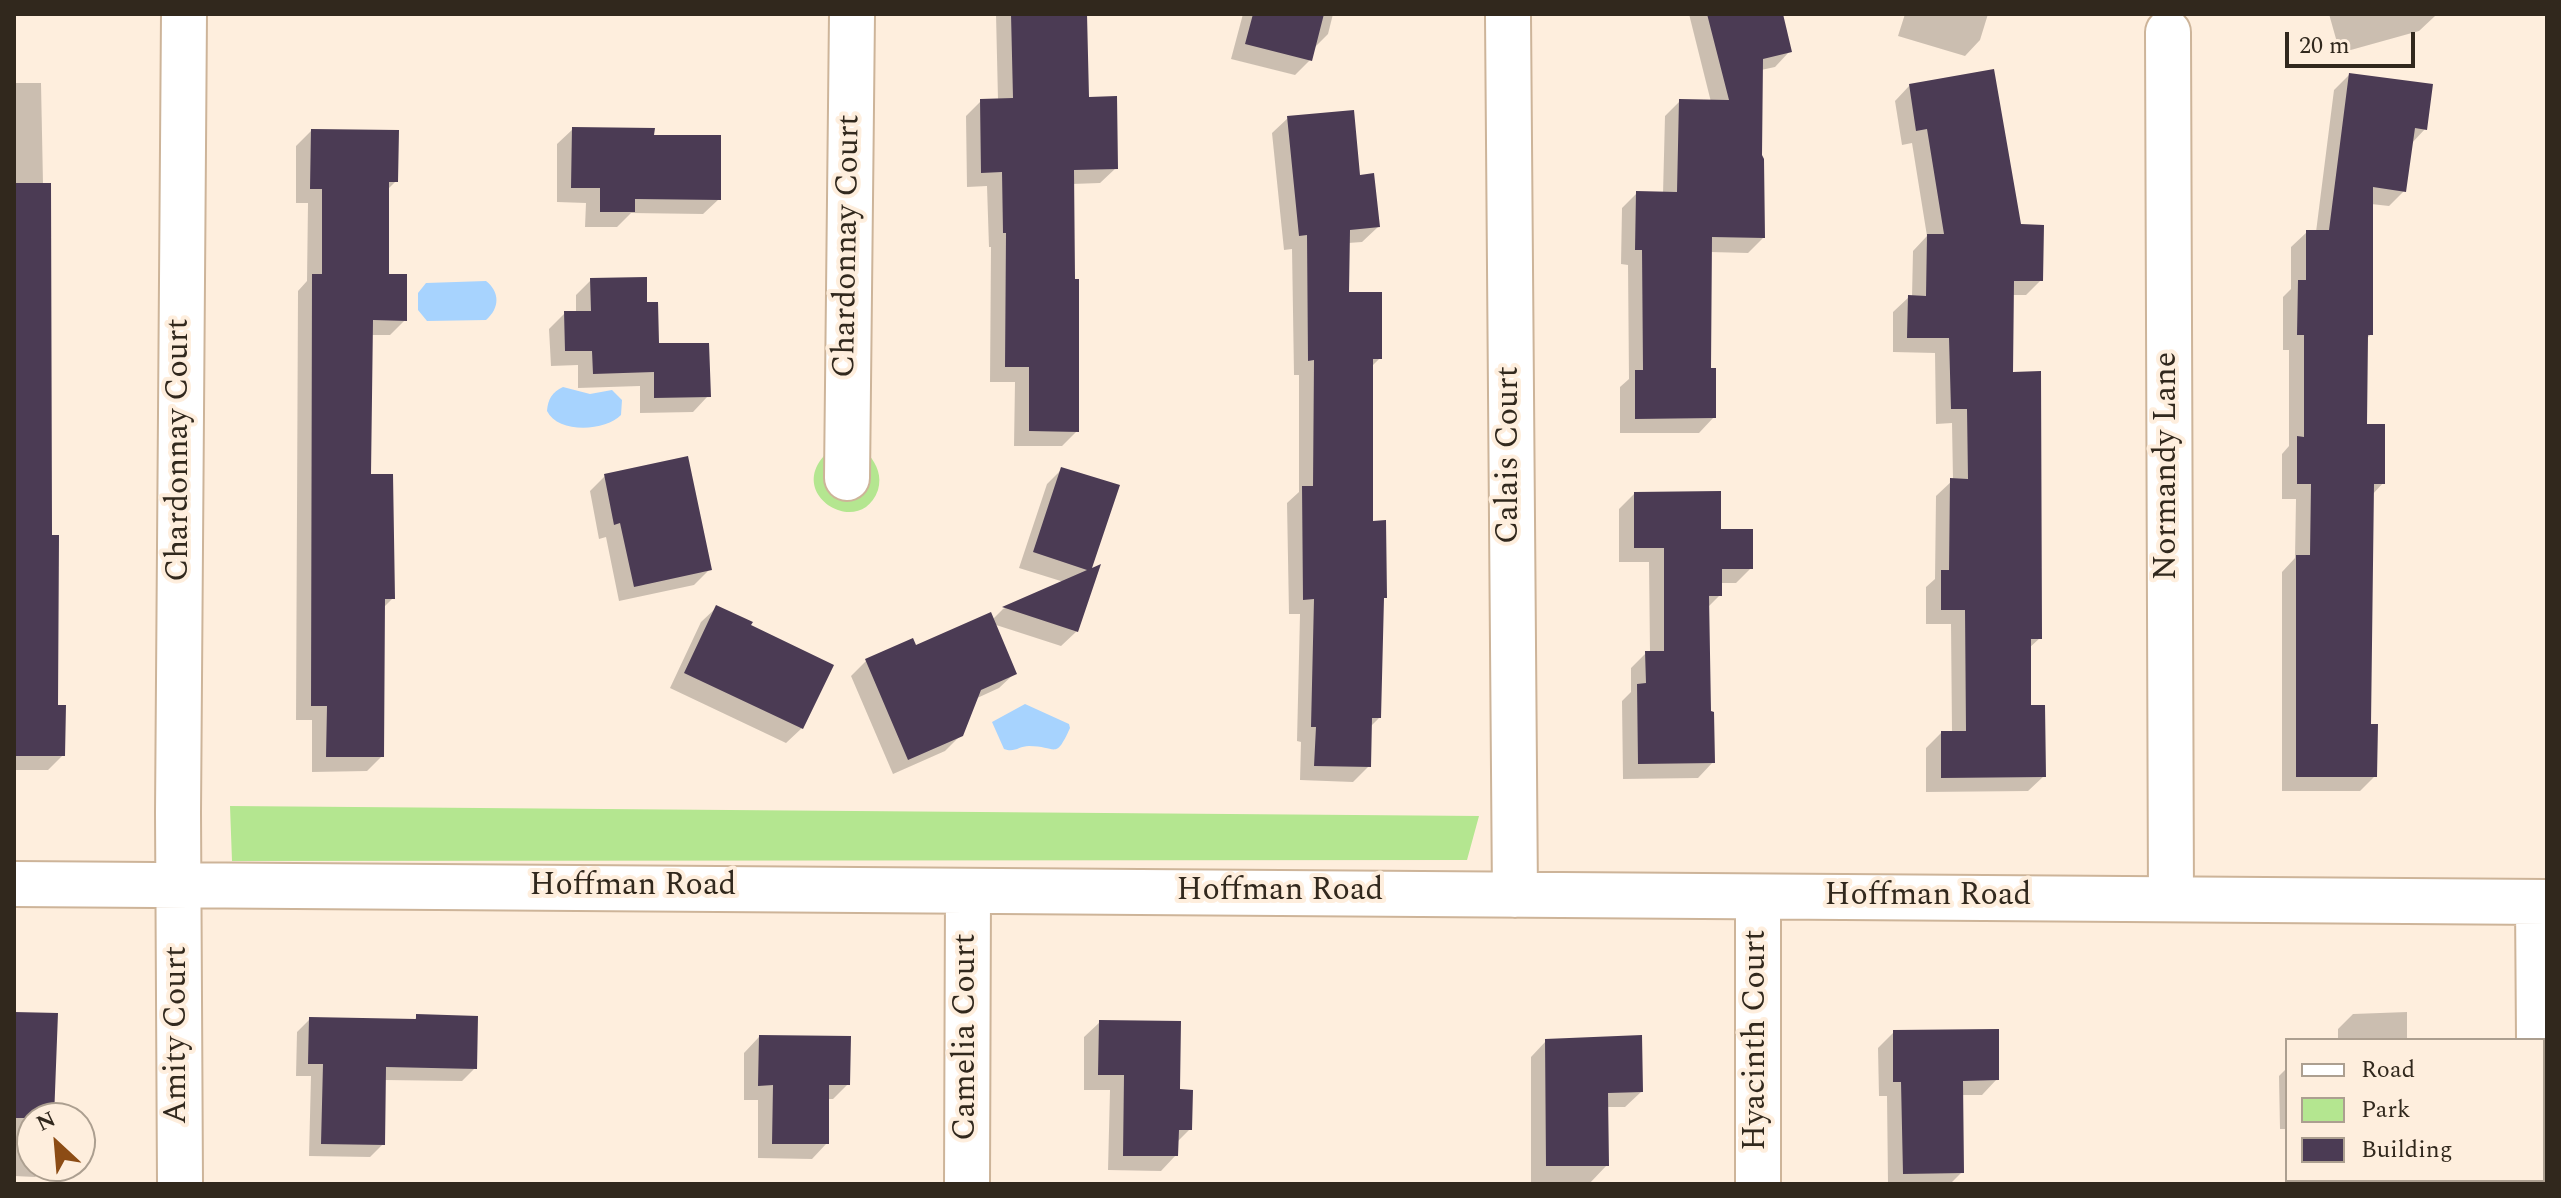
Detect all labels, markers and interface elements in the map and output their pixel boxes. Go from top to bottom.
scale bar [2289,16,2419,66]
text: 20 m [2299,28,2350,64]
street label: Chardonnay Court [828,114,870,378]
street label: Chardonnay Court [162,318,200,582]
street label: Normandy Lane [2150,352,2188,580]
street label: Calais Court [1492,366,1530,544]
street label: Hoffman Road [530,869,736,907]
street label: Hoffman Road [1177,874,1383,912]
street label: Hoffman Road [1825,879,2031,917]
street label: Hyacinth Court [1739,929,1777,1151]
street label: Camelia Court [949,933,987,1141]
street label: Amity Court [160,946,198,1124]
legend [2285,1038,2545,1182]
text: Road [2361,1052,2415,1088]
text: Park [2361,1092,2411,1128]
north arrow [16,1102,96,1182]
text: N [31,1103,61,1141]
text: Building [2361,1132,2453,1168]

